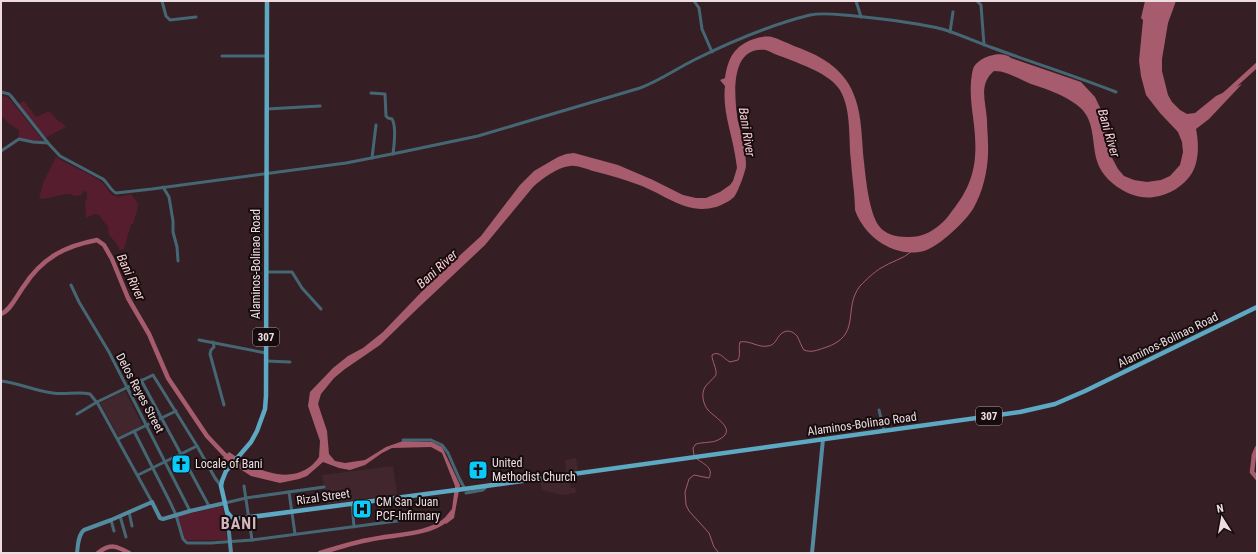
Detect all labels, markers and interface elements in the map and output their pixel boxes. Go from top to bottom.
water label: Bani River [736,106,758,159]
water label: Bani River [1095,107,1123,160]
street label: Alaminos-Bolinao Road [249,209,263,319]
water label: Bani River [414,246,461,291]
water label: Bani River [114,251,149,304]
street label: Alaminos-Bolinao Road [1115,310,1221,370]
road number: 307 [253,328,279,346]
street label: Delos Reyes Street [113,351,167,436]
road number: 307 [976,407,1002,425]
street label: Alaminos-Bolinao Road [807,409,917,439]
church icon: Locale of Bani [170,453,192,475]
place label: United Methodist Church [492,456,576,484]
place label: Locale of Bani [195,457,263,471]
church icon: United Methodist Church [467,459,489,481]
street label: Rizal Street [295,486,351,508]
place label: CM San Juan PCF-Infirmary [376,495,440,523]
hospital icon: CM San Juan PCF-Infirmary [351,498,373,520]
north arrow [1202,498,1242,538]
text: N [1216,502,1225,516]
district label: BANI [221,514,257,533]

